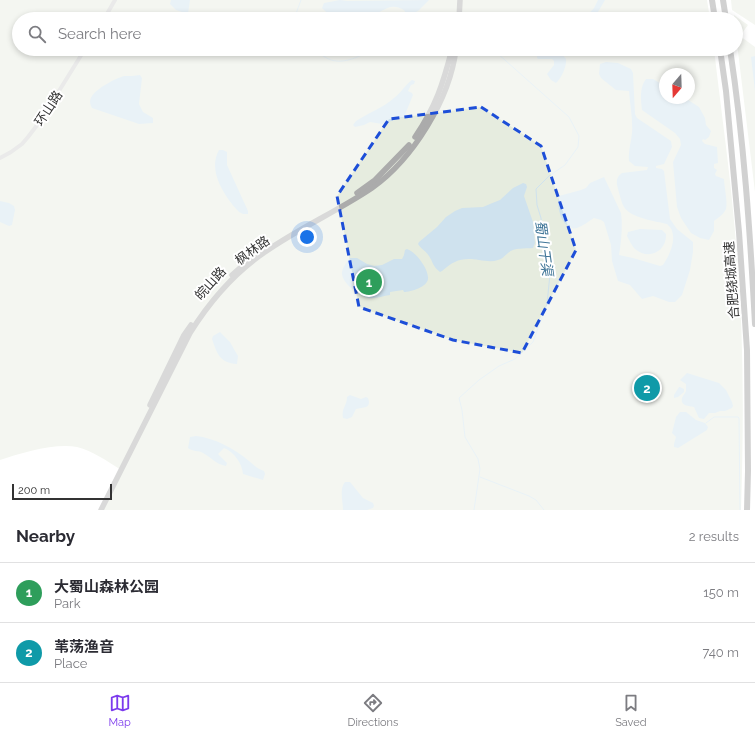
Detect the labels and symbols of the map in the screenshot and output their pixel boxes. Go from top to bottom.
north arrow [659,68,695,104]
street label: 环山路 [32,88,65,129]
water label: 蜀山干渠 [532,219,556,279]
your location [297,227,317,247]
street label: 枫林路 [232,233,272,268]
street label: 合肥绕城高速 [721,241,742,319]
street label: 皖山路 [192,264,229,303]
pin: 1 [356,267,382,297]
pin: 2 [634,373,660,403]
scale bar [12,482,112,501]

